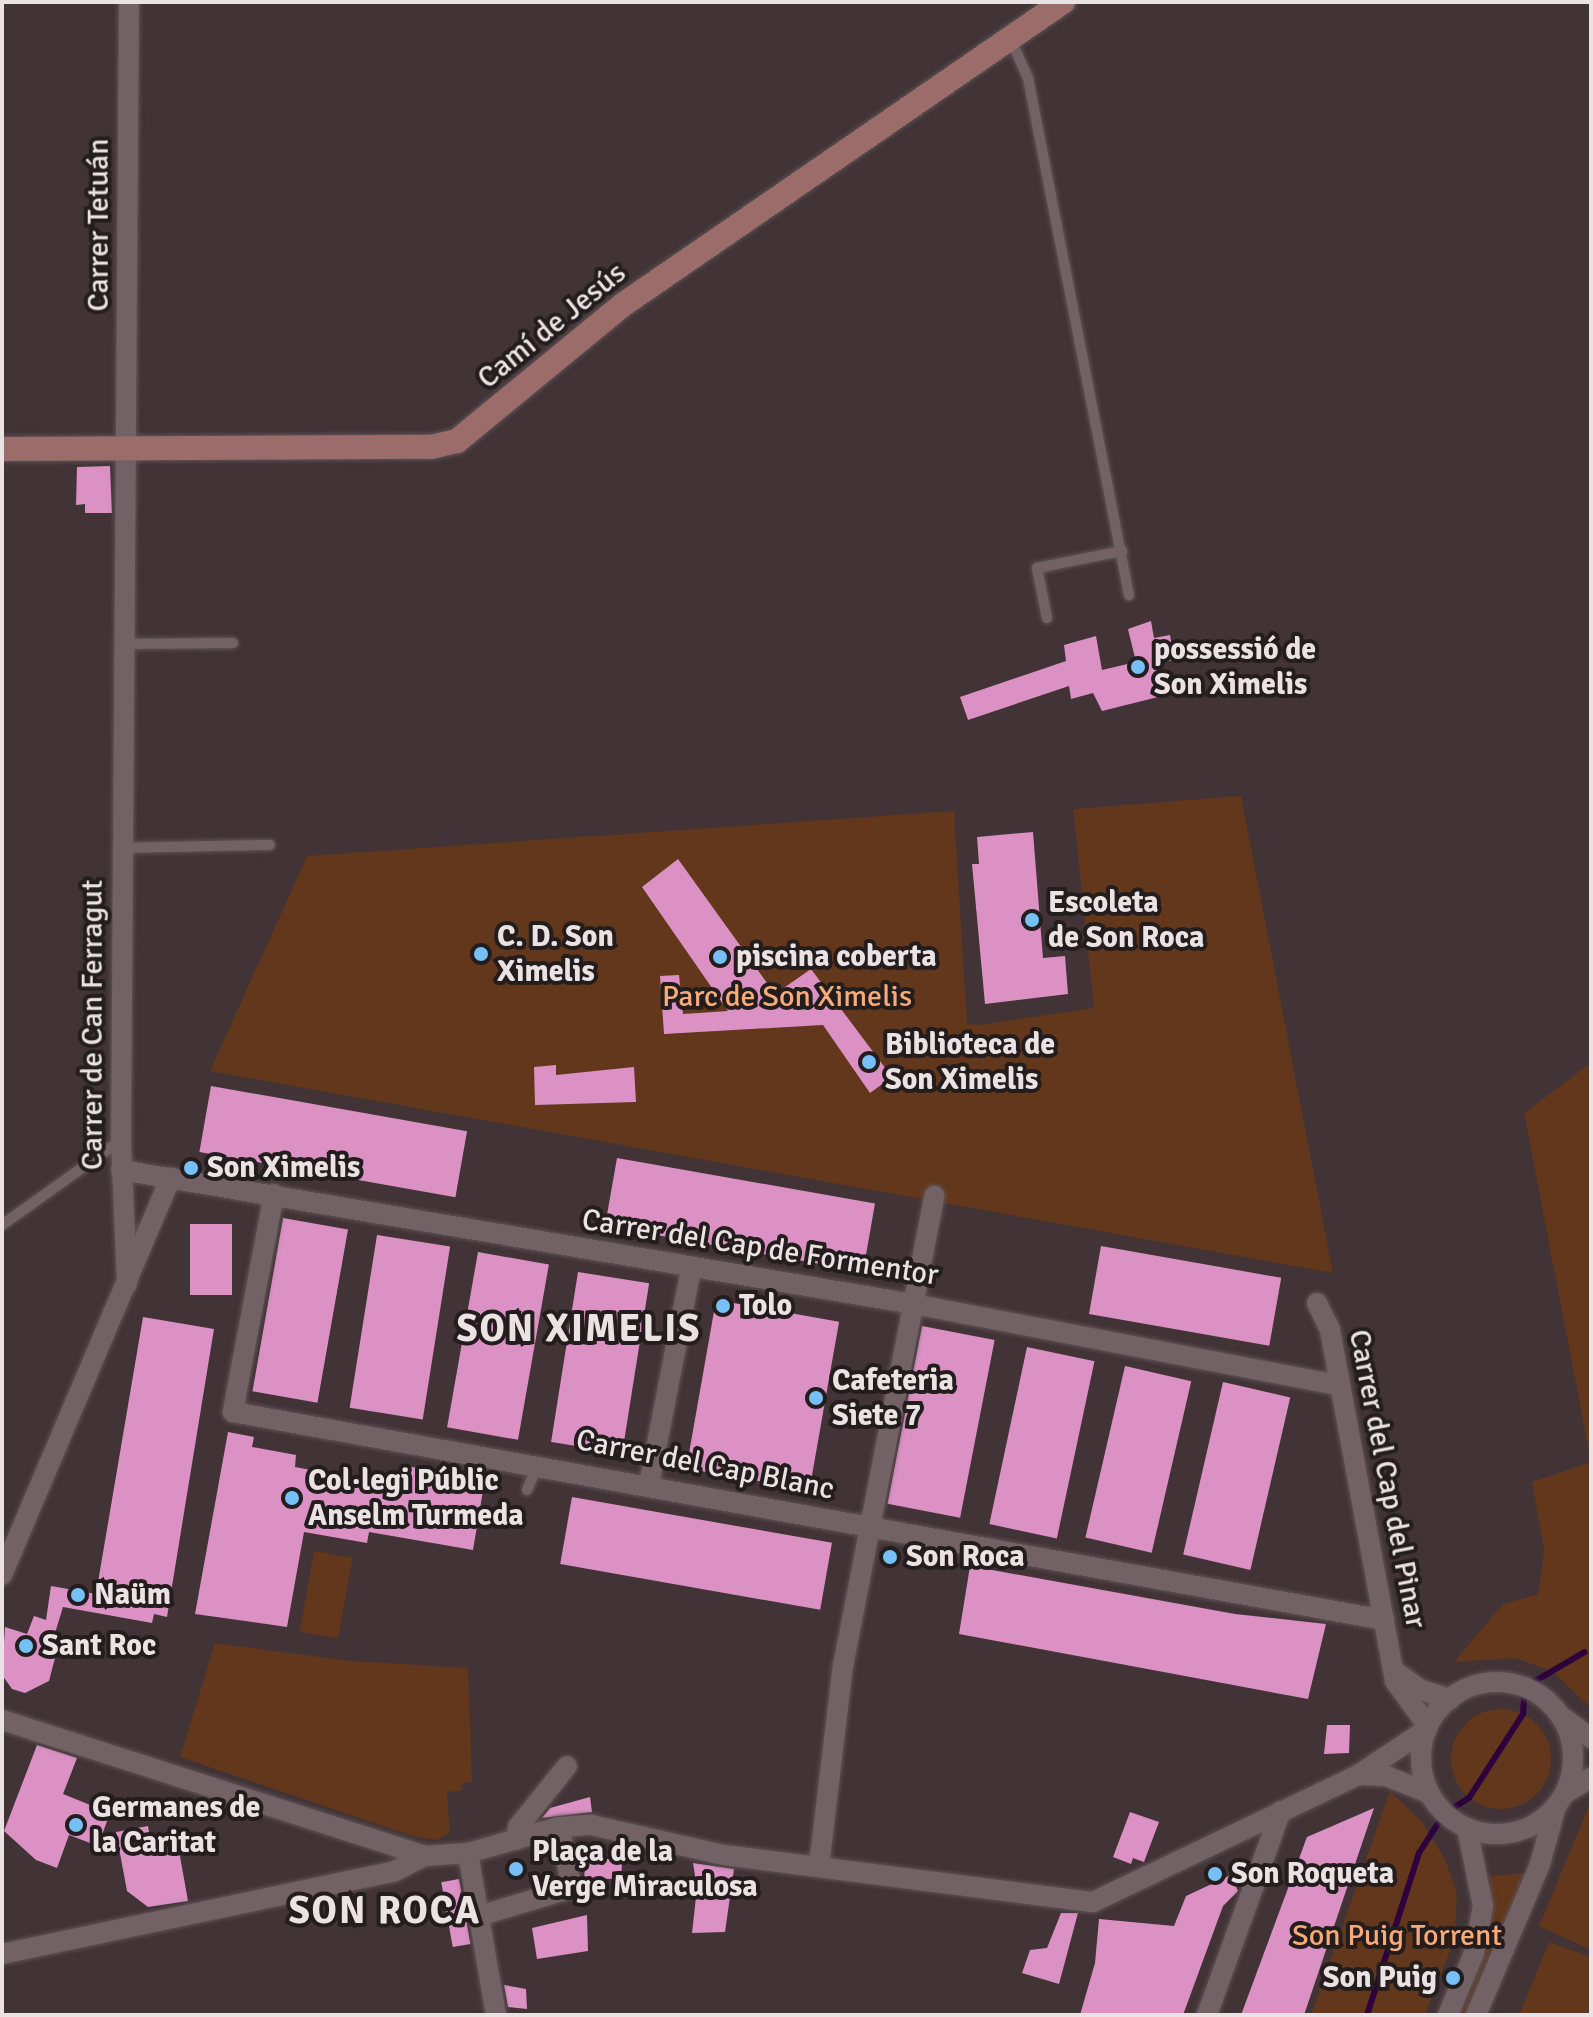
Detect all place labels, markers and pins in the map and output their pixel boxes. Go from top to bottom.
place label: possessió de Son Ximelis [1154,632,1316,702]
marker: possessió de Son Ximelis [1129,658,1147,676]
place label: Escoleta de Son Roca [1048,885,1204,956]
marker: Escoleta de Son Roca [1023,911,1041,929]
place label: C. D. Son Ximelis [497,919,614,990]
place label: piscina coberta [736,939,937,975]
marker: C. D. Son Ximelis [472,945,490,963]
marker: piscina coberta [711,948,729,966]
place label: Biblioteca de Son Ximelis [885,1027,1055,1098]
marker: Biblioteca de Son Ximelis [860,1053,878,1071]
place label: Son Ximelis [207,1150,360,1186]
marker: Son Ximelis [182,1159,200,1177]
place label: Tolo [739,1288,792,1324]
marker: Tolo [714,1297,732,1315]
place label: Cafeteria Siete 7 [832,1363,954,1434]
marker: Cafeteria Siete 7 [807,1389,825,1407]
place label: Col·legi Públic Anselm Turmeda [308,1463,524,1534]
marker: Col·legi Públic Anselm Turmeda [283,1489,301,1507]
place label: Son Roca [906,1539,1025,1575]
marker: Son Roca [881,1548,899,1566]
place label: Naüm [94,1577,171,1613]
marker: Naüm [69,1586,87,1604]
place label: Sant Roc [42,1628,156,1664]
marker: Sant Roc [17,1637,35,1655]
place label: Germanes de la Caritat [92,1790,260,1860]
marker: Germanes de la Caritat [67,1816,85,1834]
place label: Plaça de la Verge Miraculosa [532,1834,758,1904]
place label: Son Roqueta [1231,1856,1394,1892]
marker: Plaça de la Verge Miraculosa [507,1860,525,1878]
marker: Son Roqueta [1206,1865,1224,1883]
place label: Son Puig [1323,1960,1437,1996]
marker: Son Puig [1444,1969,1462,1987]

